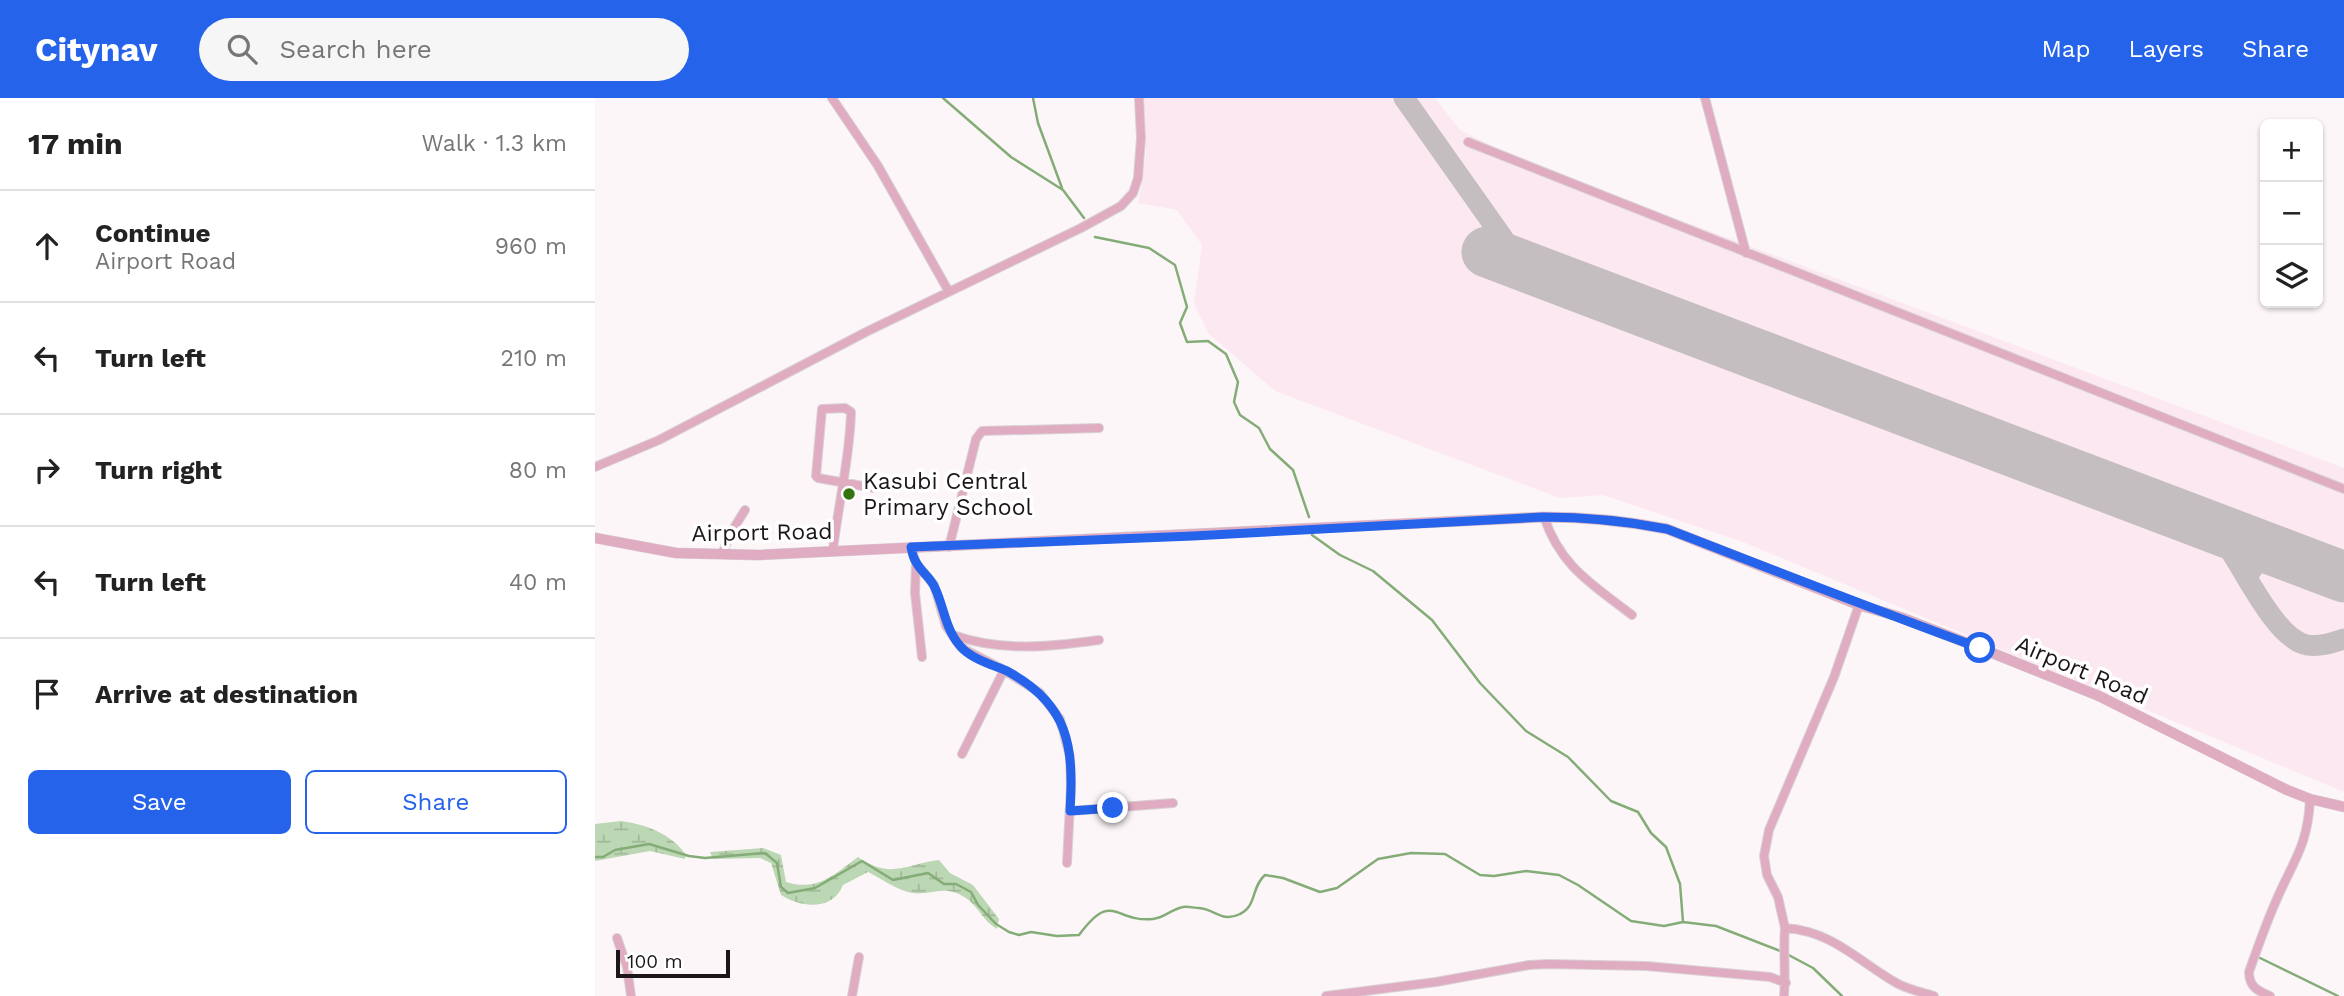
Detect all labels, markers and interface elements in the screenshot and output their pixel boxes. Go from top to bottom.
search box [199,18,689,81]
text: Citynav [35,30,157,69]
icon: search [223,30,261,68]
text: Search here [279,34,432,64]
text: Map [2042,35,2090,63]
text: Layers [2128,35,2204,63]
text: Share [2242,35,2309,63]
map controls [2260,119,2323,308]
button: + [2260,119,2323,182]
text: 17 min [28,126,123,161]
text: Walk · 1.3 km [422,130,567,157]
button: − [2260,182,2323,245]
text: Continue [95,218,211,248]
icon: ahead [28,227,66,265]
text: 960 m [495,233,567,260]
button: layers [2260,245,2323,308]
text: Airport Road [95,248,236,275]
icon: left [28,339,66,377]
text: Turn left [95,343,206,373]
text: 210 m [501,345,567,372]
icon: right [28,451,66,489]
text: Turn right [95,455,222,485]
text: 80 m [509,457,567,484]
place label: Kasubi Central Primary School [863,468,1033,521]
marker: Kasubi Central Primary School [841,486,857,502]
street label: Airport Road [691,518,833,547]
icon: left [28,563,66,601]
text: Turn left [95,567,206,597]
text: 40 m [509,569,567,596]
street label: Airport Road [2012,630,2152,710]
route start [1964,632,1995,663]
icon: arrive [28,675,66,713]
text: Arrive at destination [95,679,358,709]
button: Save [28,770,291,834]
button: Share [305,770,567,834]
route end [1097,792,1128,823]
scale bar [616,947,730,979]
text: 100 m [627,950,683,973]

